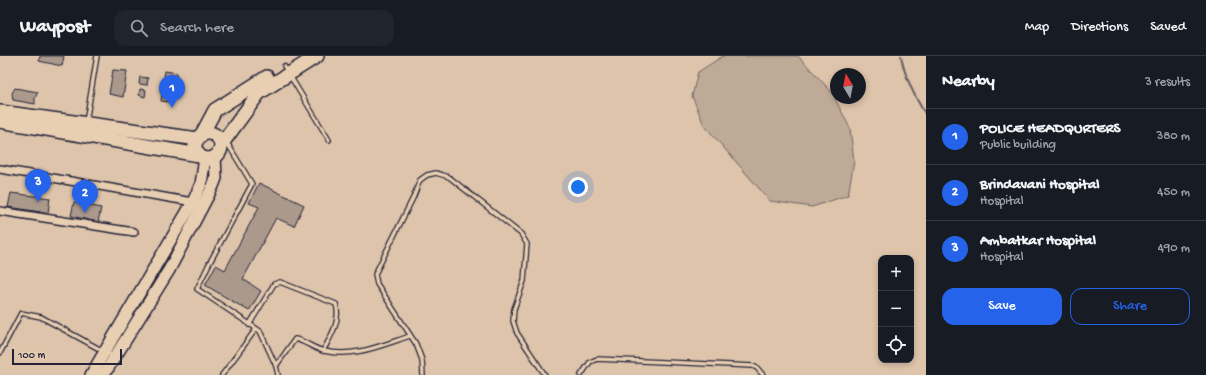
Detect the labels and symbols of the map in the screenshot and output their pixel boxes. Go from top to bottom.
north arrow [830,68,866,104]
pin: 1 [159,75,185,108]
pin: 3 [25,169,51,202]
your location [568,177,588,197]
pin: 2 [72,180,98,213]
scale bar [12,347,122,366]

